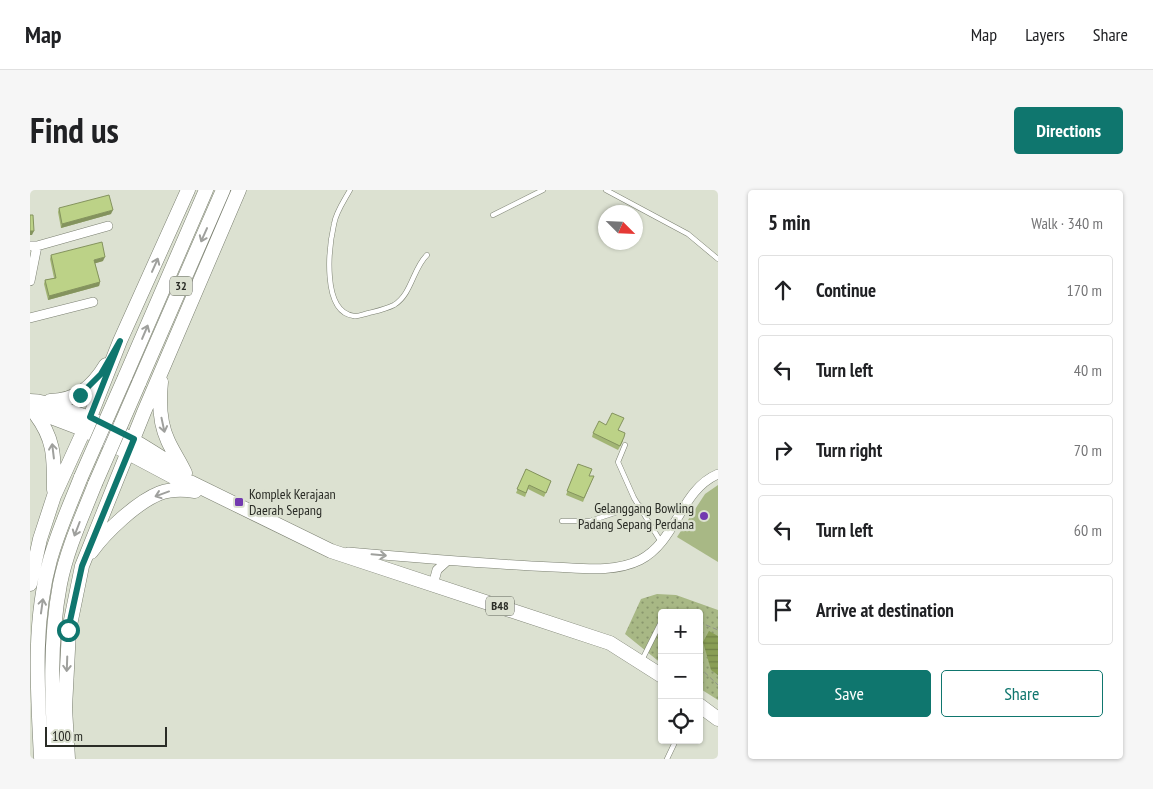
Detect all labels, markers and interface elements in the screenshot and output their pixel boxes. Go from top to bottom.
text: Map [25,19,62,50]
text: Map [971,23,997,46]
text: Layers [1025,23,1065,46]
text: Share [1093,23,1128,46]
text: Find us [30,107,119,153]
button: Directions [1014,107,1123,154]
north arrow [598,205,643,250]
text: 5 min [768,209,810,236]
text: Walk · 340 m [1031,213,1103,233]
one-way arrow [198,227,208,242]
one-way arrow [150,258,160,273]
road number: 32 [170,276,192,295]
icon: ahead [769,276,797,304]
text: Continue [816,278,876,302]
text: 170 m [1067,280,1102,300]
one-way arrow [140,325,150,340]
icon: left [769,356,797,384]
text: Turn left [816,358,873,382]
text: 40 m [1074,360,1102,380]
route end [69,384,92,407]
one-way arrow [159,417,169,433]
icon: right [769,436,797,464]
text: Turn right [816,438,882,462]
text: 70 m [1074,440,1102,460]
one-way arrow [48,444,58,460]
place label: Komplek Kerajaan Daerah Sepang [249,485,336,519]
one-way arrow [155,490,170,499]
marker: Komplek Kerajaan Daerah Sepang [233,496,245,508]
place label: Gelanggang Bowling Padang Sepang Perdana [578,499,694,533]
marker: Gelanggang Bowling Padang Sepang Perdana [698,510,710,522]
icon: left [769,516,797,544]
text: Turn left [816,518,873,542]
text: 60 m [1074,520,1102,540]
one-way arrow [72,521,81,536]
one-way arrow [371,550,387,560]
road number: B48 [486,596,514,616]
icon: arrive [769,596,797,624]
one-way arrow [37,598,47,614]
text: Arrive at destination [816,598,954,622]
map controls [658,609,703,744]
button: + [658,609,703,654]
route start [57,619,80,642]
button: − [658,654,703,699]
one-way arrow [63,656,72,672]
button: Save [768,670,931,717]
button: Share [941,670,1103,717]
button: locate [658,699,703,744]
scale bar [45,724,168,747]
text: 100 m [52,727,83,745]

